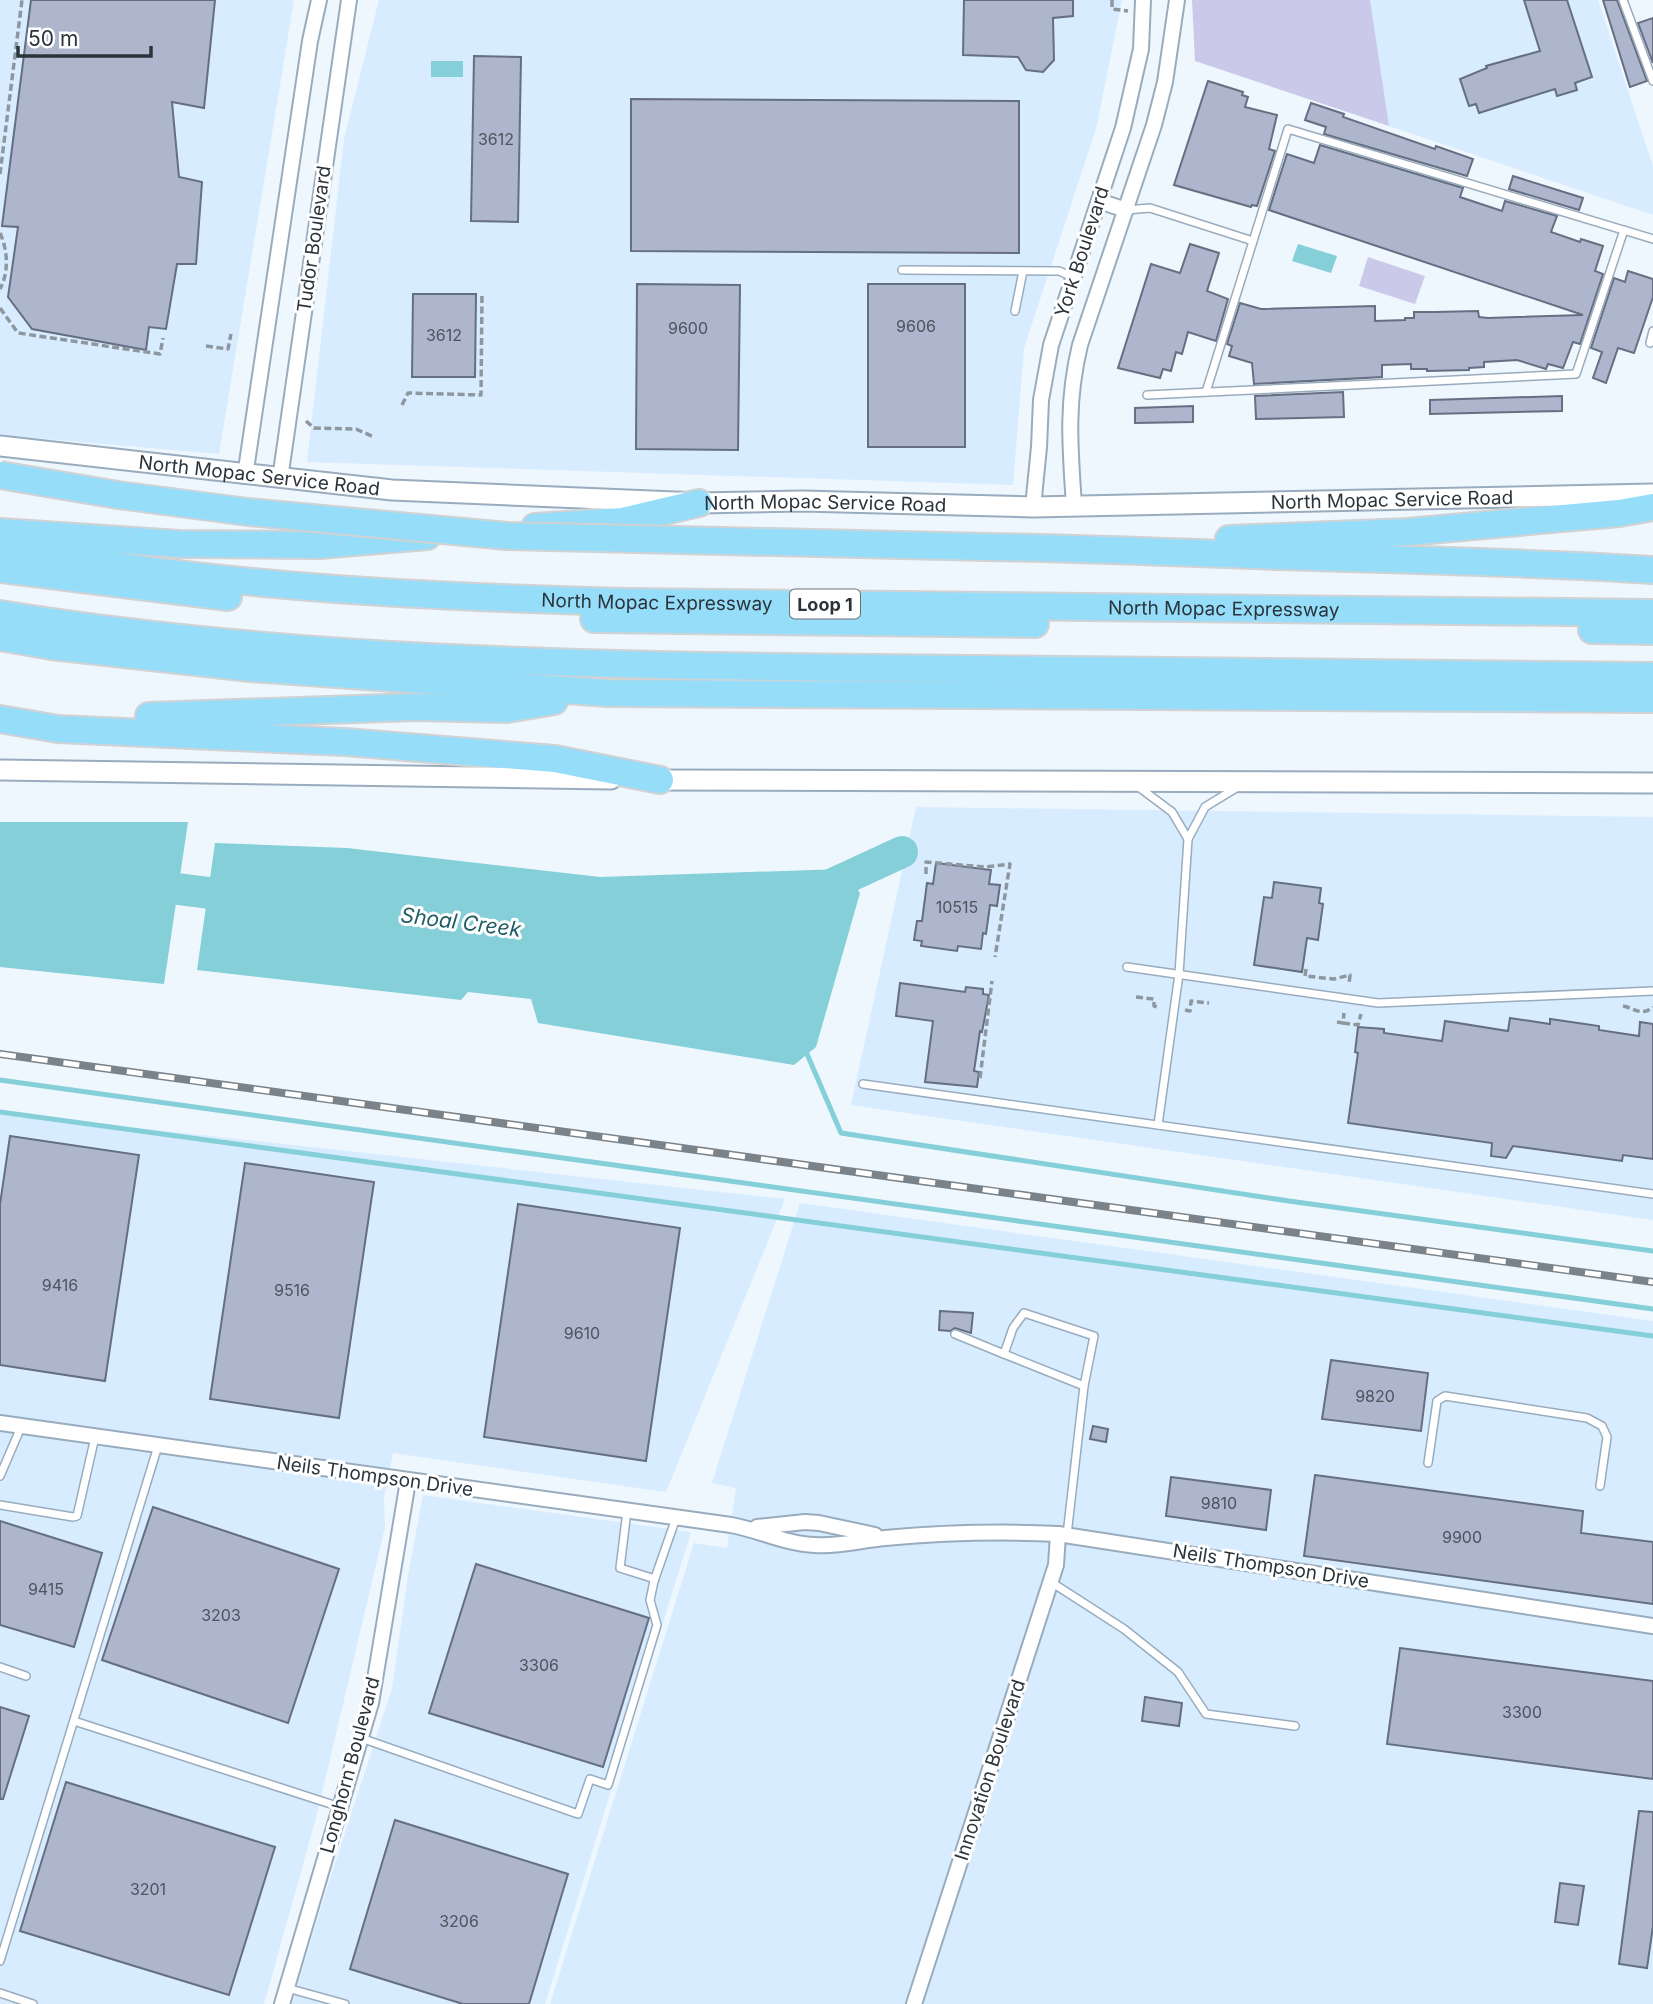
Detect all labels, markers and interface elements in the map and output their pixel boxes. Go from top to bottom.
scale bar [18,14,150,58]
text: 50 m [28,26,78,51]
house number: 3612 [478,129,514,149]
street label: Tudor Boulevard [292,164,336,314]
street label: York Boulevard [1050,184,1114,320]
house number: 9606 [896,316,936,336]
house number: 9600 [668,318,708,338]
house number: 3612 [426,325,462,345]
street label: North Mopac Service Road [138,450,381,500]
street label: North Mopac Service Road [1271,485,1514,514]
street label: North Mopac Service Road [704,489,947,516]
street label: North Mopac Expressway [541,588,773,615]
road number: Loop 1 [790,590,860,618]
street label: North Mopac Expressway [1108,596,1340,621]
house number: 10515 [936,897,978,917]
water label: Shoal Creek [399,902,523,942]
house number: 9416 [42,1275,78,1295]
house number: 9516 [274,1280,310,1300]
house number: 9610 [564,1323,600,1343]
house number: 9820 [1355,1386,1395,1406]
street label: Neils Thompson Drive [275,1451,475,1501]
house number: 9810 [1201,1493,1237,1513]
house number: 9900 [1442,1527,1482,1547]
street label: Neils Thompson Drive [1171,1539,1371,1593]
house number: 9415 [28,1579,64,1599]
house number: 3203 [201,1605,241,1625]
house number: 3306 [519,1655,559,1675]
street label: Longhorn Boulevard [315,1674,385,1856]
street label: Innovation Boulevard [950,1677,1030,1863]
house number: 3300 [1502,1702,1542,1722]
house number: 3201 [130,1879,166,1899]
house number: 3206 [439,1911,479,1931]

